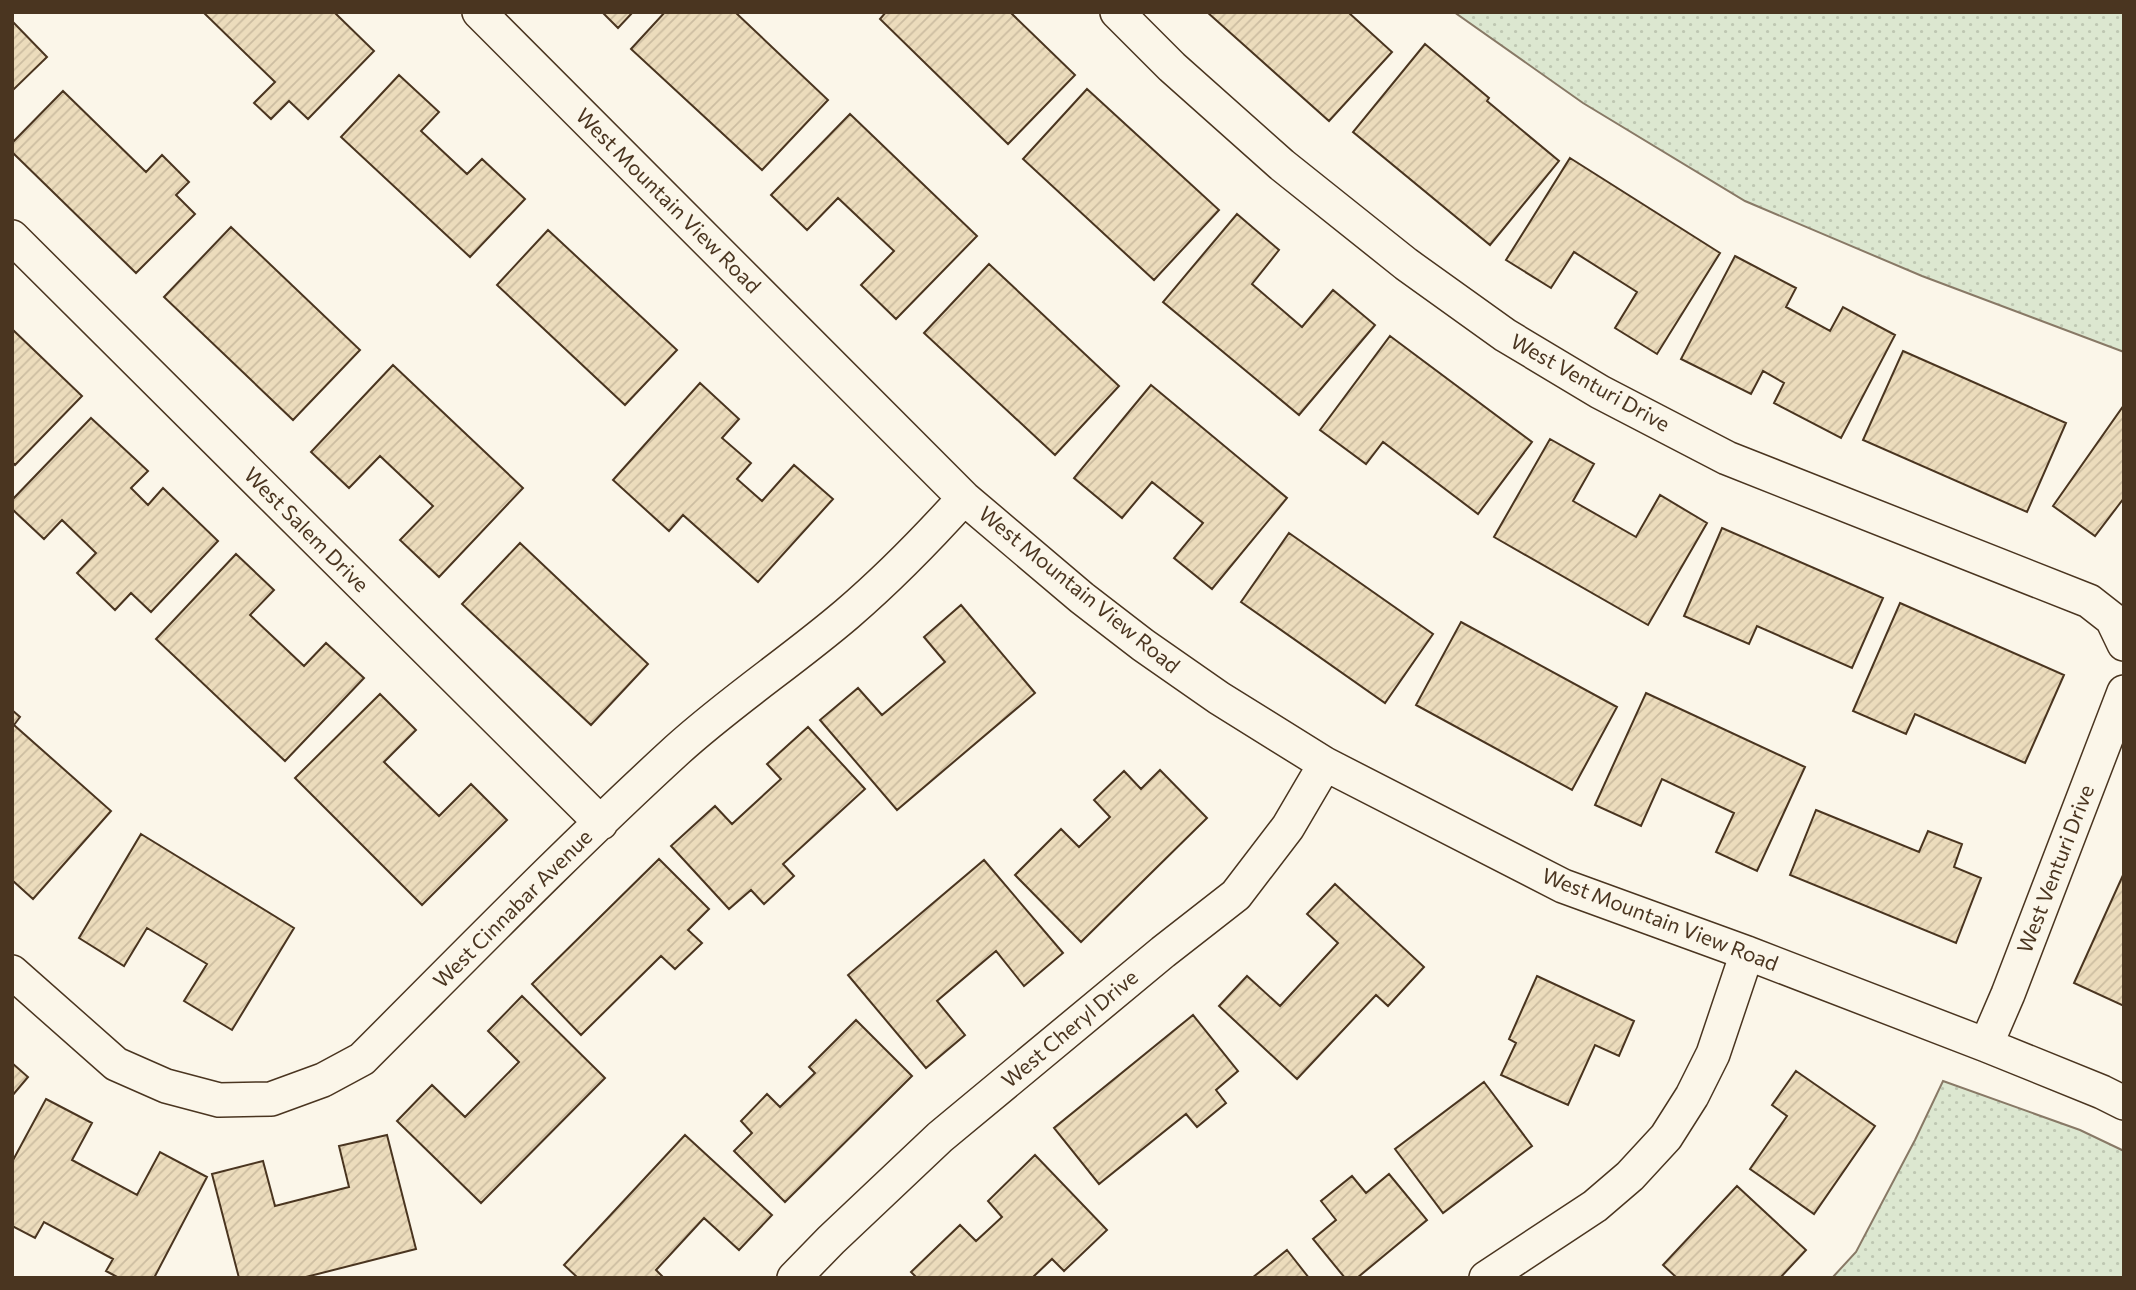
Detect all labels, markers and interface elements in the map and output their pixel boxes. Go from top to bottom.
street label: West Mountain View Road [571,102,767,298]
street label: West Venturi Drive [1507,328,1675,436]
street label: West Salem Drive [240,461,375,596]
street label: West Mountain View Road [975,500,1185,678]
street label: West Venturi Drive [2011,781,2098,956]
street label: West Cinnabar Avenue [428,824,596,992]
street label: West Mountain View Road [1539,862,1782,975]
street label: West Cheryl Drive [996,964,1142,1092]

